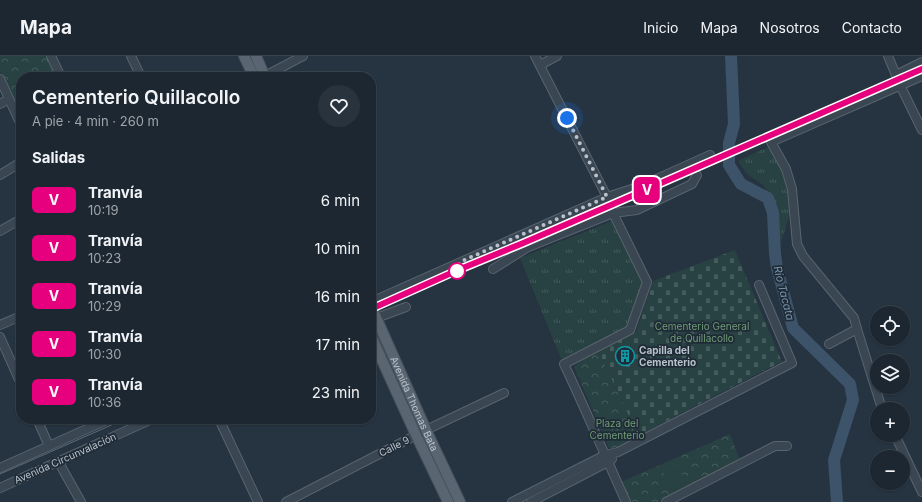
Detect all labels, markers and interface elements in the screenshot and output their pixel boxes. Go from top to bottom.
text: Mapa [20,16,72,39]
text: Inicio [643,19,679,36]
text: Mapa [701,19,738,36]
text: Nosotros [760,19,820,36]
text: Contacto [842,19,902,36]
button: heart [318,85,360,127]
text: Cementerio Quillacollo [32,86,240,109]
your location [557,108,577,128]
text: A pie · 4 min · 260 m [32,113,159,129]
text: Salidas [32,148,85,167]
line badge: V [634,177,660,203]
text: V [642,181,652,198]
text: Tranvía [88,183,143,202]
text: V [49,191,59,208]
text: 6 min [321,191,360,210]
text: 10:19 [88,202,119,218]
text: Tranvía [88,231,143,250]
text: V [49,239,59,256]
text: 10 min [315,239,360,258]
text: 10:23 [88,250,121,266]
unlabelled marker [448,262,466,280]
water label: Río Tacata [770,264,798,322]
text: Tranvía [88,279,143,298]
text: V [49,287,59,304]
text: 16 min [315,287,360,306]
text: 10:29 [88,298,121,314]
map controls [870,306,910,490]
button: locate [870,306,910,346]
park label: Cementerio General de Quillacollo [655,320,749,344]
text: Tranvía [88,327,143,346]
text: V [49,335,59,352]
text: 17 min [316,335,360,354]
place label: Capilla del Cementerio [639,344,696,368]
building icon: Capilla del Cementerio [614,345,636,367]
text: 10:30 [88,346,121,362]
button: layers [870,354,910,394]
street label: Avenida Thomas Bata [388,355,441,453]
text: Tranvía [88,375,143,394]
text: V [49,383,59,400]
text: 23 min [312,383,360,402]
text: 10:36 [88,394,121,410]
button: + [870,402,910,442]
park label: Plaza del Cementerio [590,417,644,441]
street label: Avenida Circunvalación [12,430,118,486]
street label: Calle 9 [377,433,411,459]
button: − [870,450,910,490]

